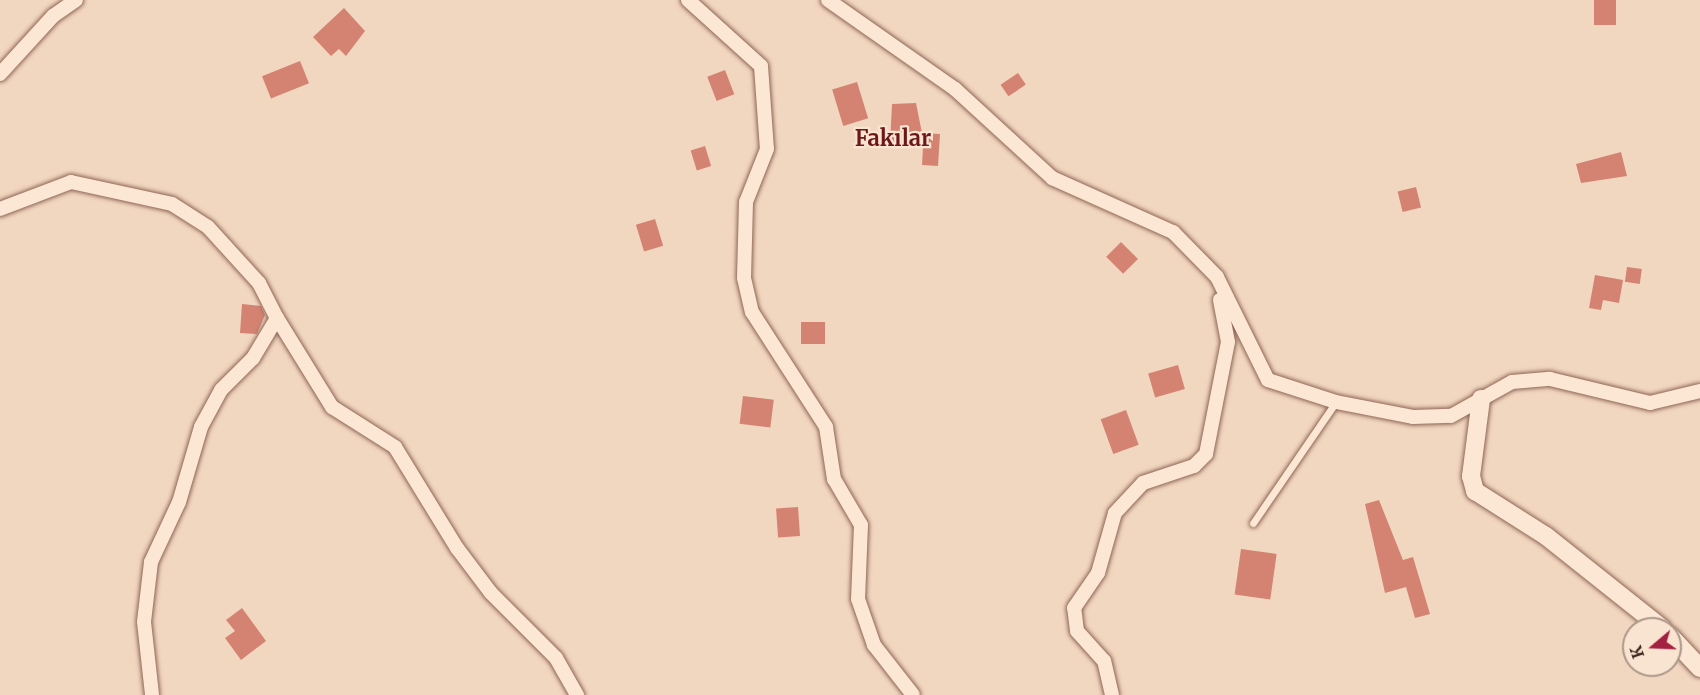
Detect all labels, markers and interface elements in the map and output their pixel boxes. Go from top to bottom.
district label: Fakılar [855,126,931,152]
north arrow [1622,617,1682,677]
text: K [1625,643,1648,661]

